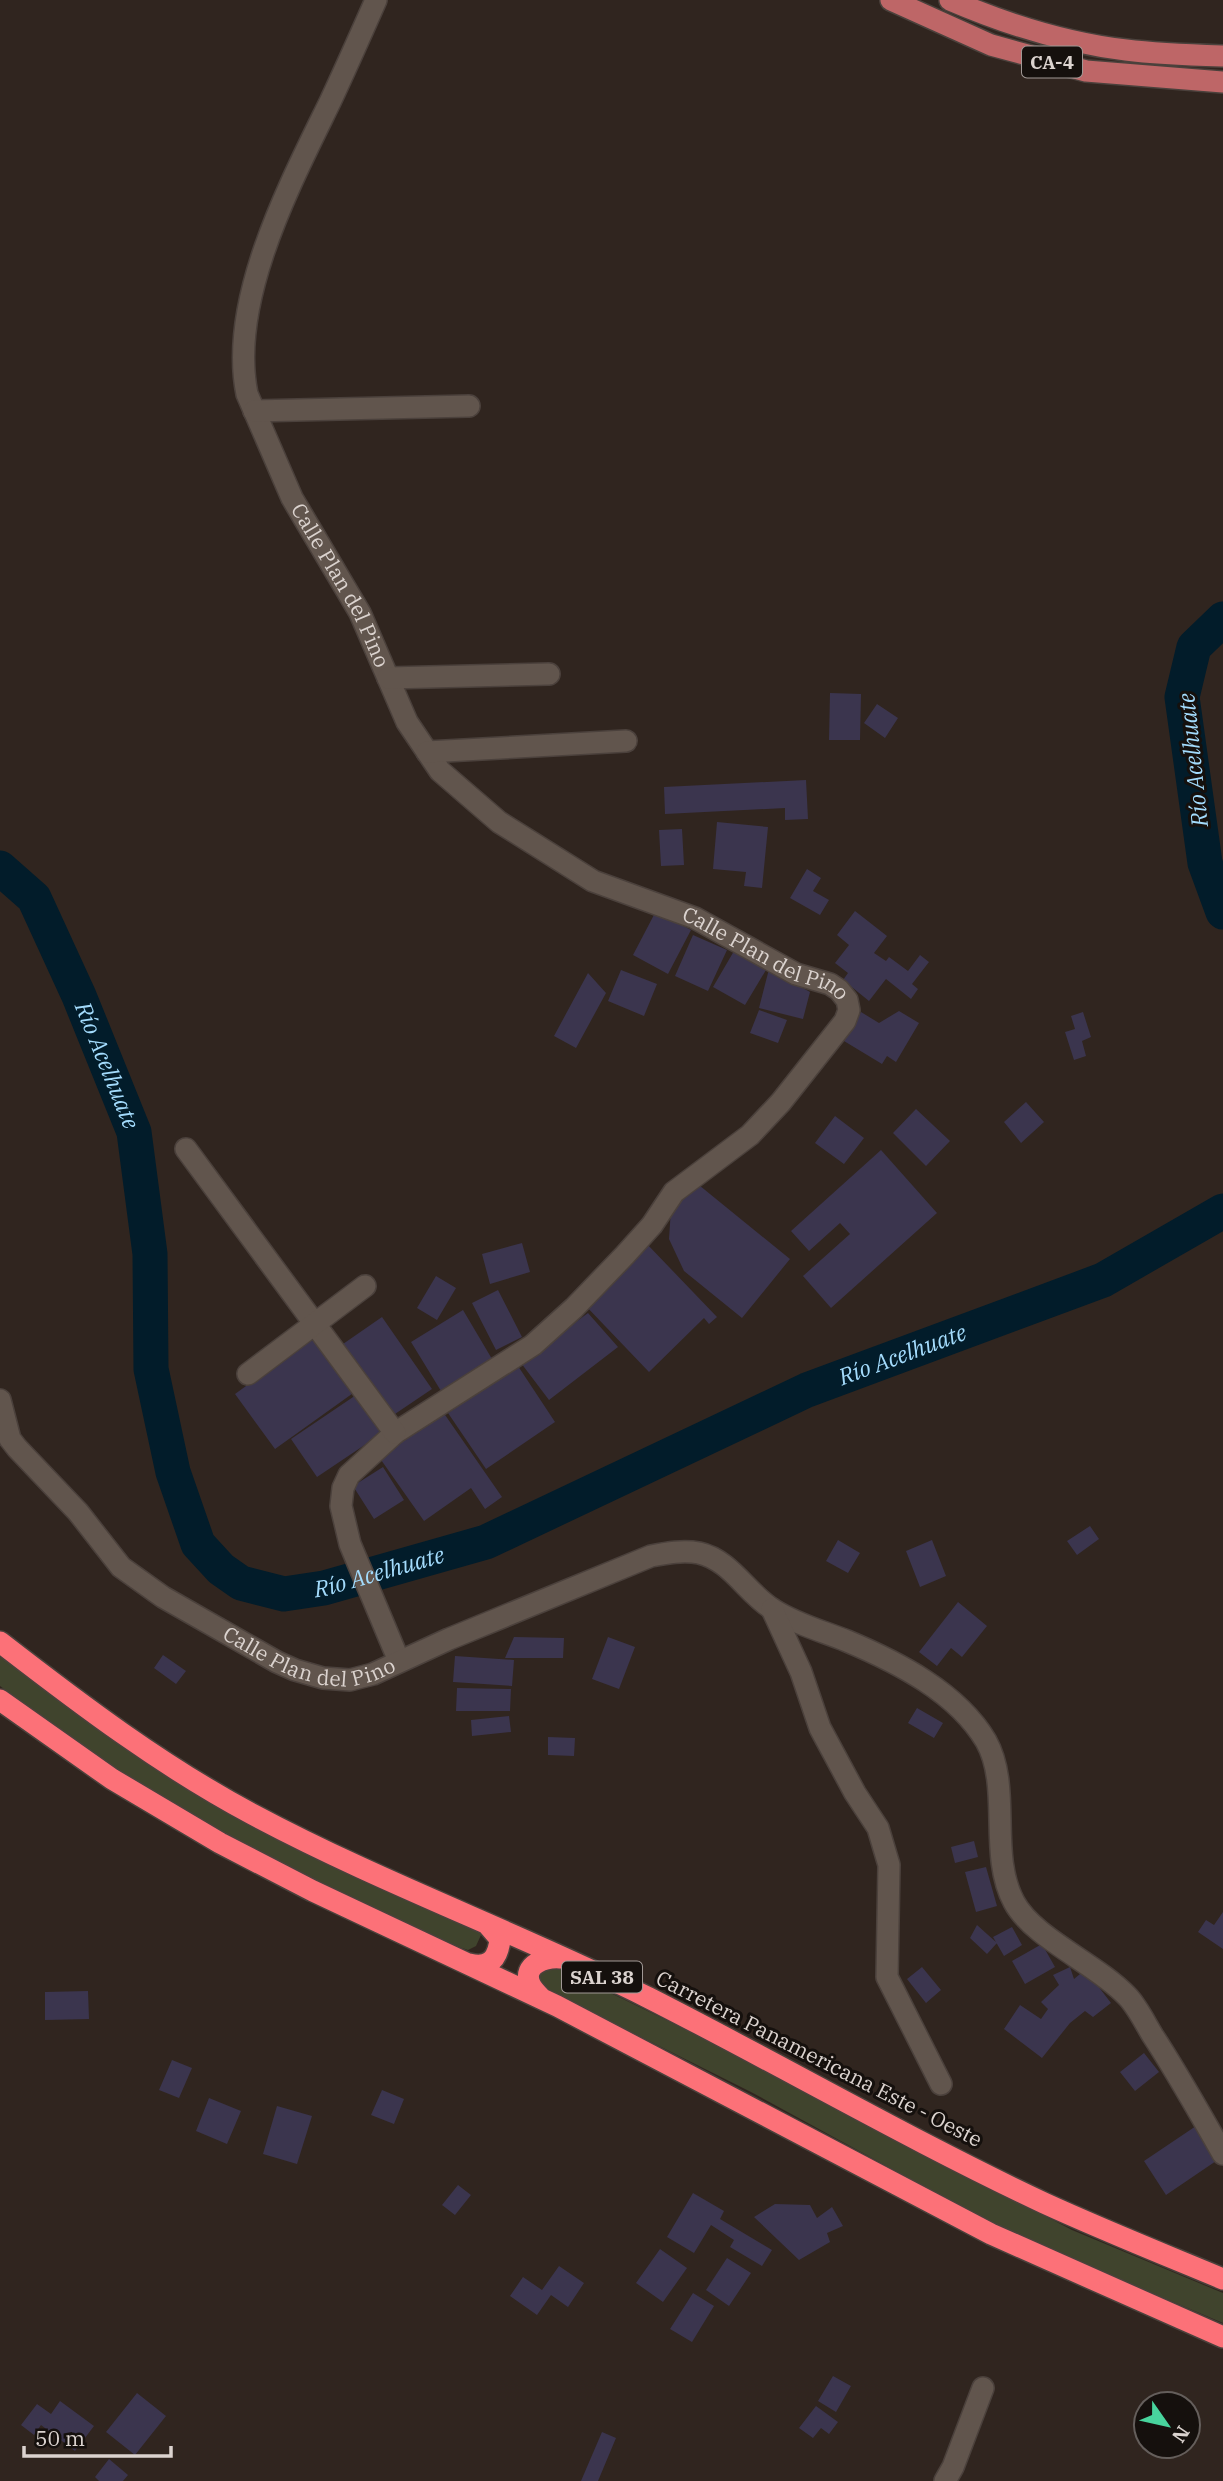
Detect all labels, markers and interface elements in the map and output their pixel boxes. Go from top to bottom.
road number: CA-4 [1022,46,1082,78]
street label: Calle Plan del Pino [285,498,397,671]
water label: Río Acelhuate [1170,692,1214,829]
street label: Calle Plan del Pino [679,900,856,1005]
water label: Río Acelhuate [68,996,147,1133]
water label: Río Acelhuate [833,1316,970,1391]
water label: Río Acelhuate [311,1539,448,1603]
street label: Calle Plan del Pino [218,1619,399,1693]
road number: SAL 38 [562,1962,642,1993]
street label: Carretera Panamericana Este - Oeste [652,1963,987,2153]
north arrow [1132,2390,1202,2460]
scale bar [24,2414,172,2458]
text: N [1167,2422,1195,2447]
text: 50 m [35,2424,85,2452]

